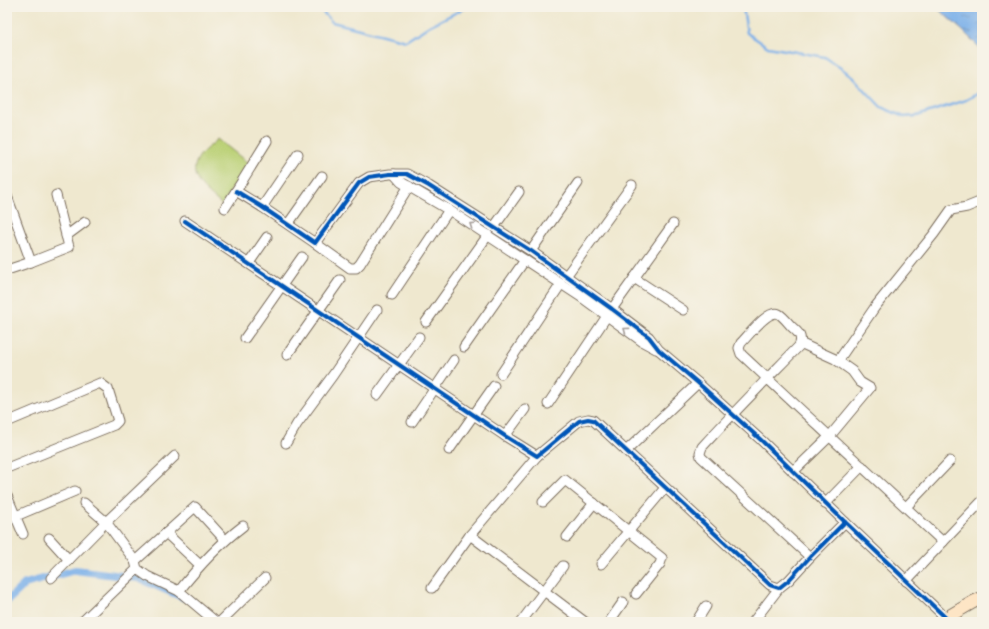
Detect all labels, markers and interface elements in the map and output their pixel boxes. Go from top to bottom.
one-way arrow [469,222,476,230]
one-way arrow [623,327,630,335]

